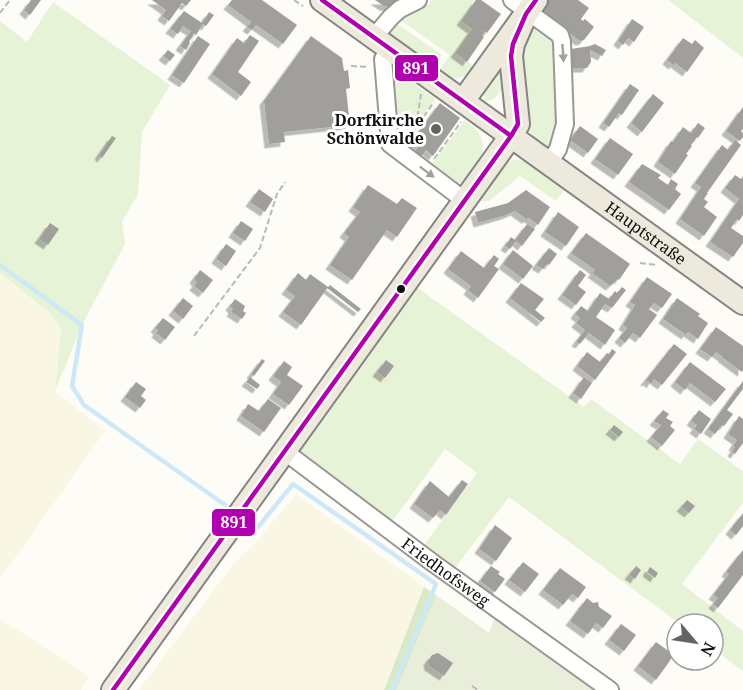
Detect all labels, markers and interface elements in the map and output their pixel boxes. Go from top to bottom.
one-way arrow [558,44,568,63]
line badge: 891 [394,54,439,82]
text: 891 [402,57,430,79]
place label: Dorfkirche Schönwalde [327,109,424,149]
marker: Dorfkirche Schönwalde [429,122,443,136]
one-way arrow [418,166,434,178]
street label: Hauptstraße [601,196,691,270]
unlabelled marker [395,283,407,295]
line badge: 891 [211,508,256,537]
text: 891 [220,511,248,533]
street label: Friedhofsweg [397,532,495,612]
north arrow [665,612,725,672]
text: N [695,638,721,660]

